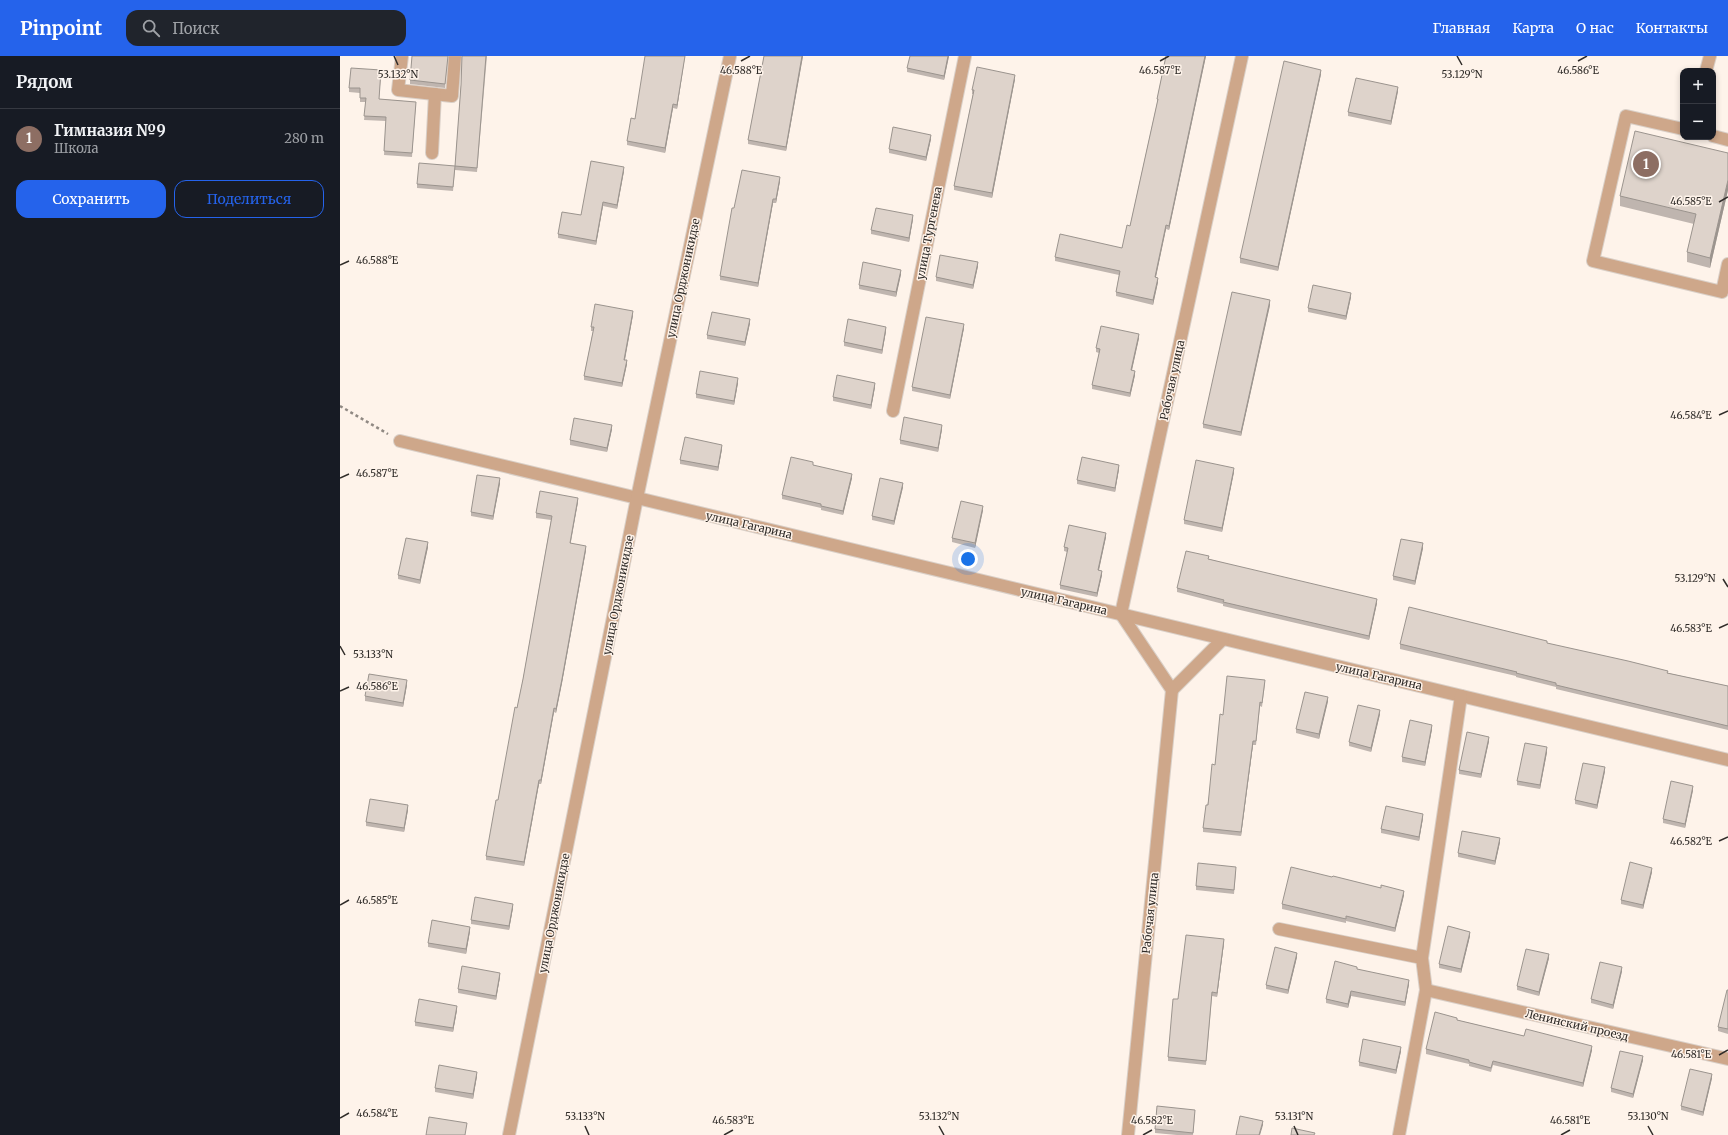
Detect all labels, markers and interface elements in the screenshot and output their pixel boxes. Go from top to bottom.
search box [126,10,406,46]
text: Pinpoint [20,16,102,40]
icon: search [140,17,162,39]
text: Поиск [172,19,220,38]
text: Главная [1432,19,1490,37]
text: Карта [1512,19,1554,37]
text: О нас [1576,19,1614,37]
text: Контакты [1636,19,1708,37]
text: 46.588°E [720,64,763,77]
text: 46.587°E [1139,64,1182,77]
text: 46.586°E [1557,64,1599,77]
text: 53.132°N [378,68,418,81]
text: 53.129°N [1441,68,1483,81]
map controls [1680,68,1716,140]
button: + [1680,68,1716,104]
text: Рядом [16,71,72,93]
button: − [1680,104,1716,140]
text: Гимназия №9 [54,121,166,140]
text: 1 [26,130,32,147]
text: 280 m [284,130,324,147]
text: Школа [54,140,98,157]
pin: 1 [1633,149,1659,179]
button: Сохранить [16,180,166,218]
button: Поделиться [174,180,324,218]
street label: улица Тургенева [913,185,945,281]
text: 46.585°E [1670,195,1712,208]
street label: улица Орджоникидзе [663,217,703,339]
text: 46.588°E [356,254,399,267]
street label: Рабочая улица [1157,338,1187,421]
text: 46.584°E [1670,409,1712,422]
text: 46.587°E [356,467,399,480]
street label: улица Гагарина [705,508,793,542]
street label: улица Орджоникидзе [600,534,637,656]
your location [958,549,978,569]
text: 53.129°N [1674,572,1716,585]
street label: улица Гагарина [1020,584,1108,618]
text: 46.583°E [1670,622,1712,635]
text: 53.133°N [353,648,393,661]
street label: улица Гагарина [1335,659,1423,693]
text: 46.586°E [356,680,398,693]
text: 46.582°E [1670,835,1713,848]
street label: улица Орджоникидзе [536,852,573,974]
street label: Рабочая улица [1139,872,1161,954]
text: 46.585°E [356,894,398,907]
street label: Ленинский проезд [1524,1006,1630,1044]
text: 46.581°E [1671,1048,1712,1061]
text: 46.584°E [356,1107,398,1120]
text: 53.133°N [565,1110,605,1123]
text: 53.132°N [919,1110,959,1123]
text: 53.131°N [1275,1110,1314,1123]
text: 53.130°N [1627,1110,1669,1123]
text: 46.583°E [712,1114,754,1127]
text: 46.582°E [1131,1114,1174,1127]
text: 46.581°E [1550,1114,1591,1127]

